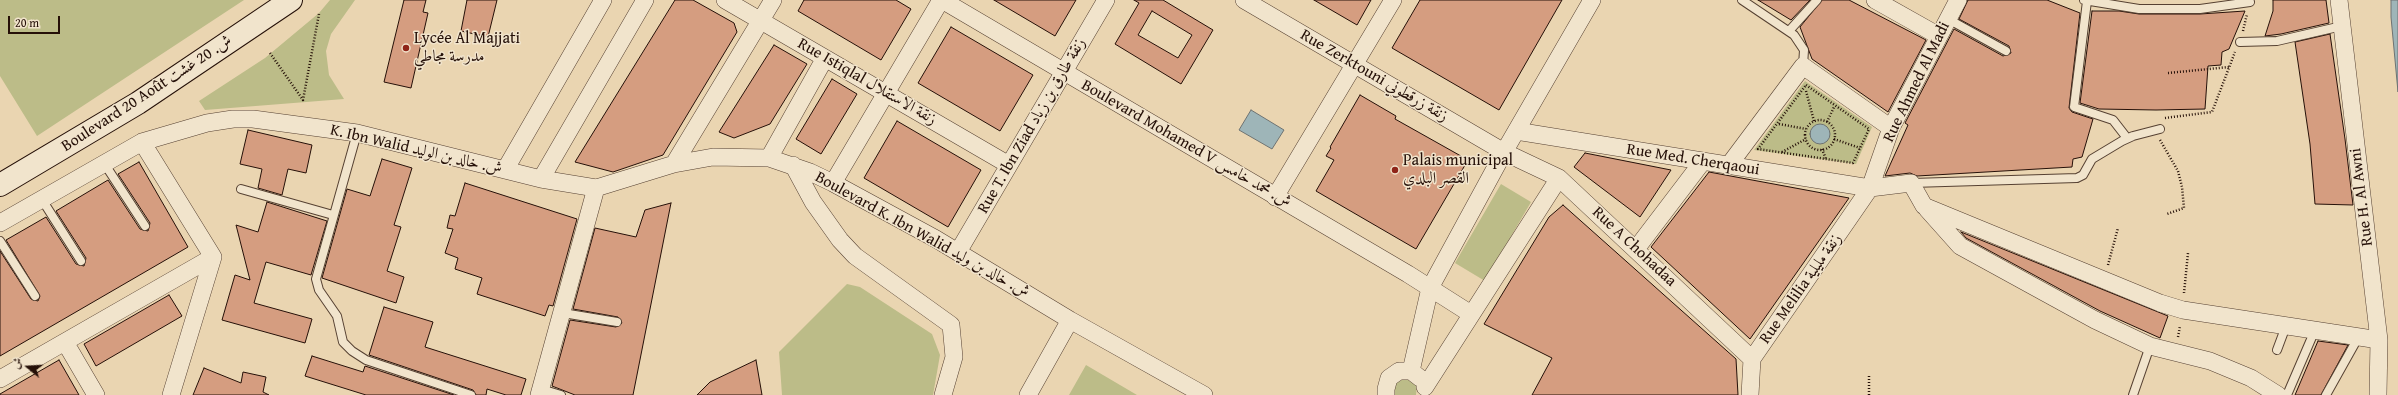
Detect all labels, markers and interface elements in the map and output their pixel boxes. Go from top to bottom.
scale bar [10,8,62,34]
text: 20 m [15,14,39,31]
street label: Rue Ahmed Al Madi [1880,19,1954,145]
street label: Rue Zerktouni زنقة زرقطوني [1297,26,1451,126]
place label: Lycée Al Majjati مدرسة مجاطي [414,29,520,67]
street label: Boulevard 20 Août ش. 20 غشت [58,32,236,156]
street label: Rue Istiqlal زنقة الاستقلال [794,34,940,130]
street label: Rue T. Ibn Ziad زنقة طارق بن زياد [974,35,1090,217]
marker: Lycée Al Majjati مدرسة مجاطي [401,43,411,53]
street label: Boulevard Mohamed V ش. محمد خامس [1078,76,1294,212]
street label: K. Ibn Walid ش. خالد بن الوليد [328,121,504,179]
street label: Rue Med. Cherqaoui [1625,140,1761,180]
street label: Rue H. Al Awni [2346,147,2378,247]
place label: Palais municipal القصر البلدي [1403,151,1513,189]
marker: Palais municipal القصر البلدي [1390,165,1400,175]
street label: Boulevard K. Ibn Walid ش. خالد بن وليد [811,168,1033,302]
street label: Rue A Chohadaa [1588,203,1680,291]
street label: Rue Melilia زنقة مليلية [1756,230,1846,348]
north arrow [8,347,48,387]
text: ش [7,356,26,371]

